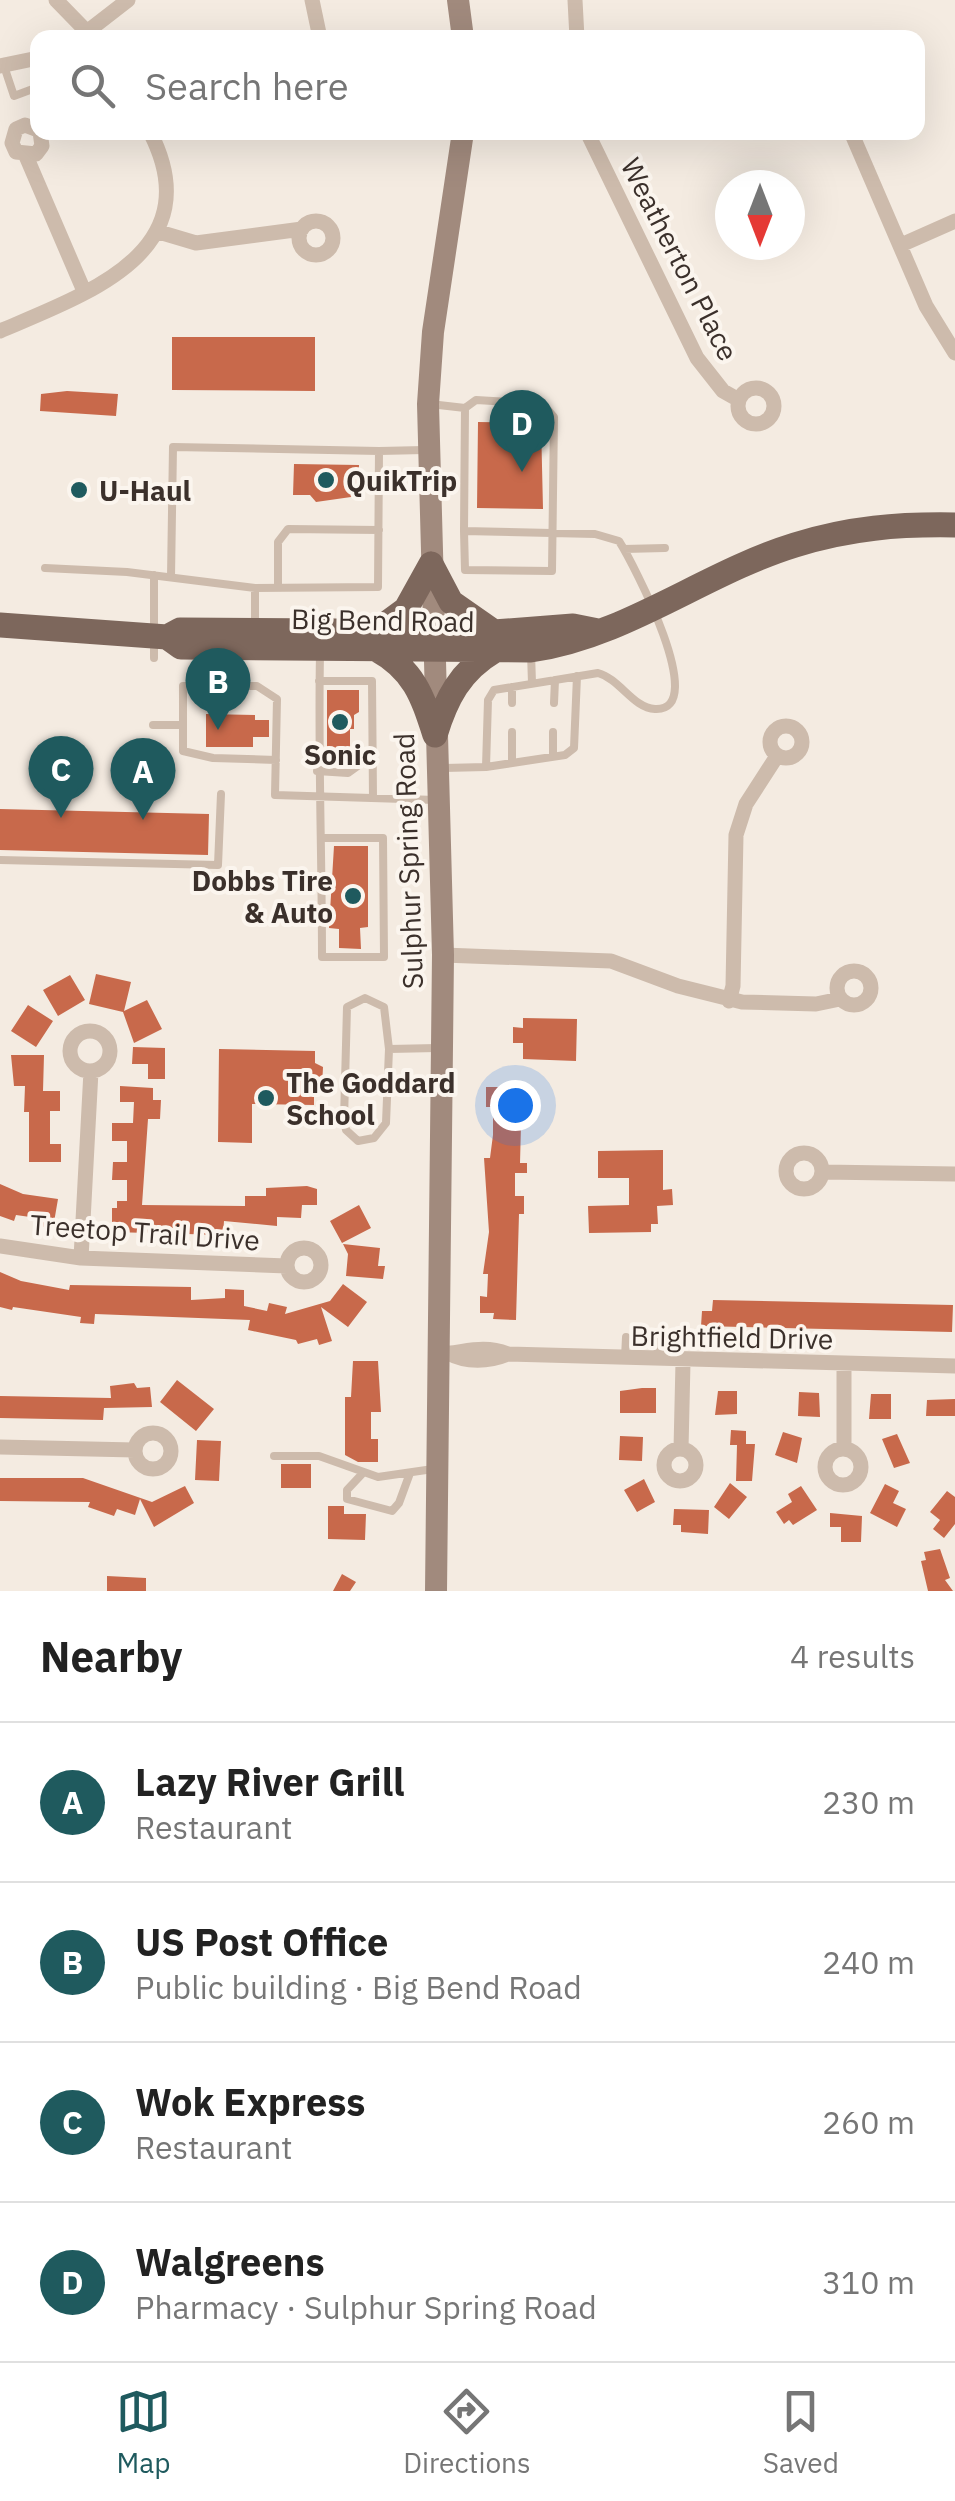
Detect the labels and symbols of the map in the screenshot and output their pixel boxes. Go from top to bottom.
street label: Weatherton Place [613,151,747,367]
north arrow [715,170,805,260]
pin: D [490,390,554,472]
place label: QuikTrip [346,462,457,499]
marker: QuikTrip [315,469,337,491]
place label: U-Haul [99,472,191,509]
marker: U-Haul [68,479,90,501]
street label: Big Bend Road [291,600,475,640]
pin: B [186,648,250,730]
marker: Sonic [329,711,351,733]
street label: Sulphur Spring Road [385,732,431,990]
pin: C [28,736,94,818]
place label: Sonic [304,736,376,773]
pin: A [110,738,176,820]
place label: Dobbs Tire & Auto [192,862,333,931]
marker: Dobbs Tire & Auto [342,885,364,907]
place label: The Goddard School [286,1064,456,1133]
your location [490,1080,541,1131]
marker: The Goddard School [255,1087,277,1109]
street label: Treetop Trail Drive [29,1206,261,1258]
street label: Brightfield Drive [630,1317,834,1357]

